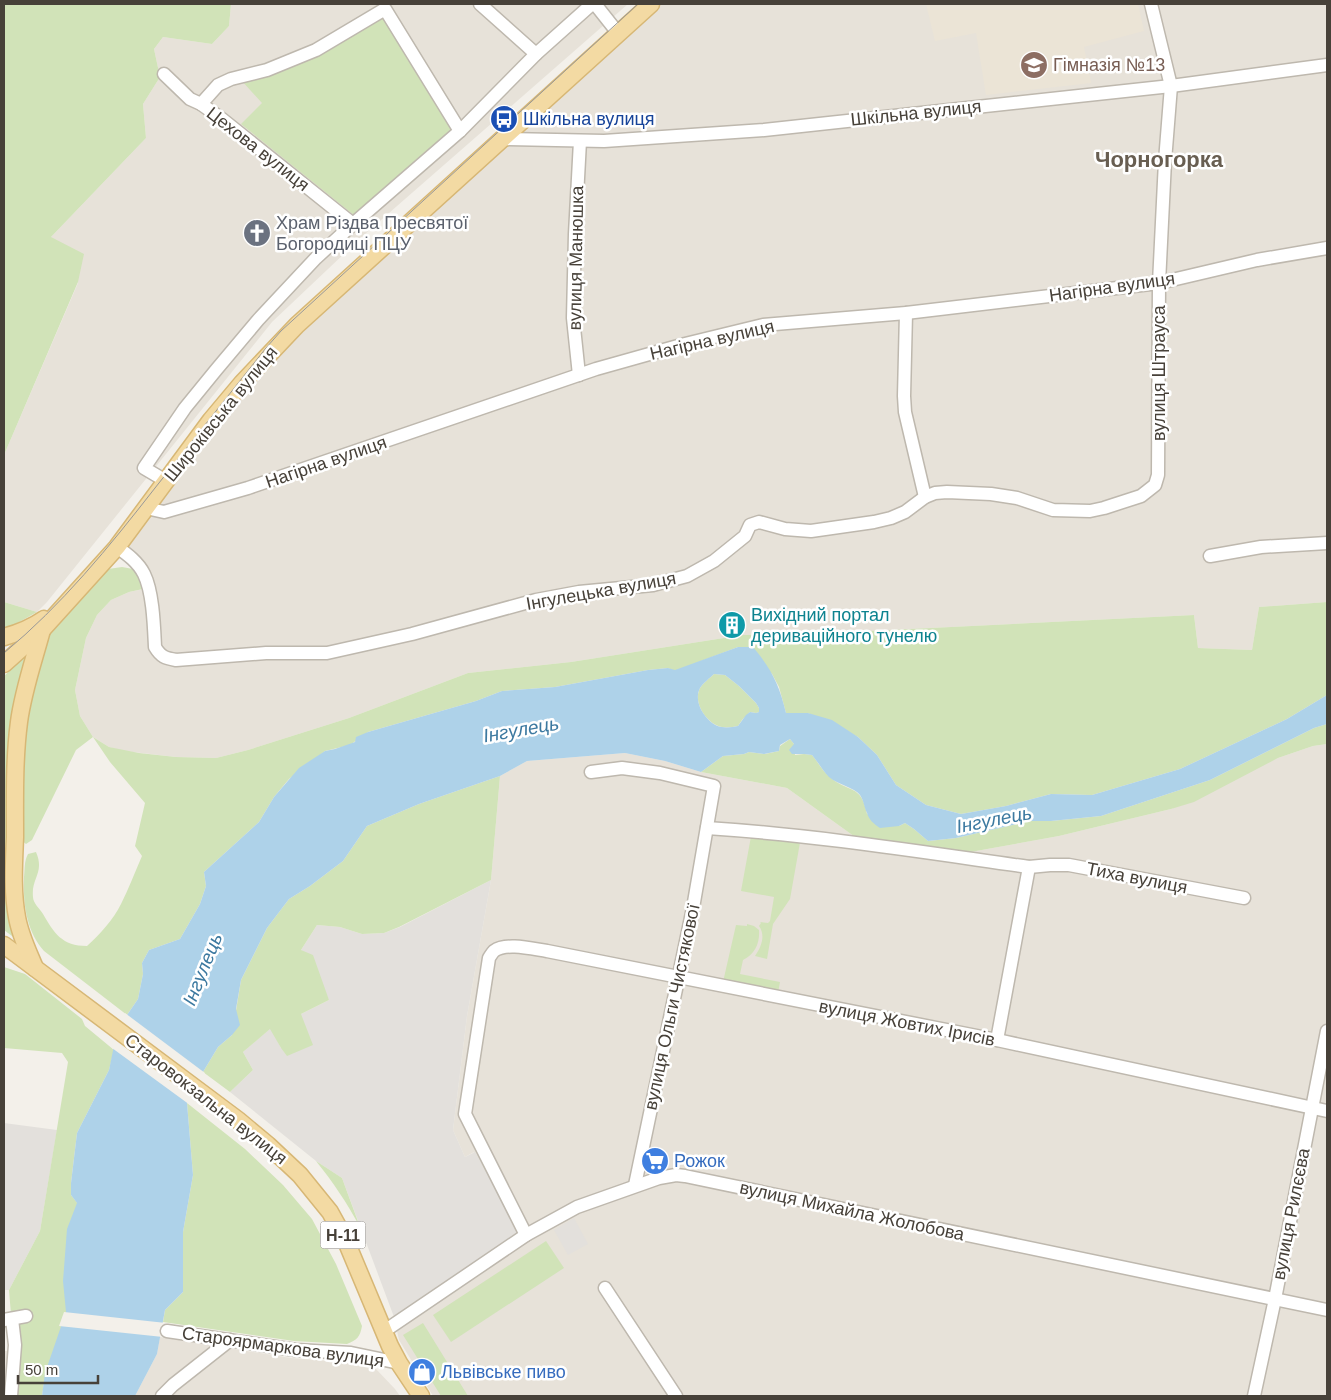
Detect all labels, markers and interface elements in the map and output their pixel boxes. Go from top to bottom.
school or university icon: Гімназія №13 [1019,50,1049,80]
place label: Гімназія №13 [1053,55,1165,75]
street label: Шкільна вулиця [850,96,982,130]
street label: Цехова вулиця [203,103,313,195]
bus stop icon: Шкільна вулиця [489,104,519,134]
place label: Шкільна вулиця [523,109,655,129]
district label: Чорногорка [1095,147,1224,172]
street label: вулиця Манюшка [565,184,587,331]
place label: Храм Різдва Пресвятої Богородиці ПЦУ [276,213,468,254]
church icon: Храм Різдва Пресвятої Богородиці ПЦУ [242,218,272,248]
street label: Нагірна вулиця [1048,268,1176,306]
street label: вулиця Штрауса [1149,304,1169,441]
street label: Нагірна вулиця [648,316,776,364]
street label: Широківська вулиця [160,342,282,486]
street label: Нагірна вулиця [263,432,389,492]
street label: Інгулецька вулиця [524,568,678,614]
place label: Вихідний портал дериваційного тунелю [751,605,937,646]
building icon: Вихідний портал дериваційного тунелю [717,610,747,640]
water label: Інгулець [482,713,561,746]
water label: Інгулець [955,802,1034,837]
street label: Тиха вулиця [1085,858,1189,898]
street label: вулиця Ольги Чистякової [640,902,704,1112]
water label: Інгулець [178,930,227,1009]
street label: вулиця Жовтих Ірисів [817,996,997,1050]
street label: Старовокзальна вулиця [121,1030,291,1168]
supermarket icon: Рожок [640,1146,670,1176]
street label: вулиця Рилєєва [1268,1146,1314,1282]
place label: Рожок [674,1151,725,1171]
street label: вулиця Михайла Жолобова [738,1177,967,1245]
road number: Н-11 [320,1222,366,1248]
street label: Староярмаркова вулиця [181,1323,385,1371]
scale bar [18,1352,98,1384]
shop icon: Львівське пиво [407,1357,437,1387]
text: 50 m [25,1361,58,1378]
place label: Львівське пиво [441,1362,566,1382]

